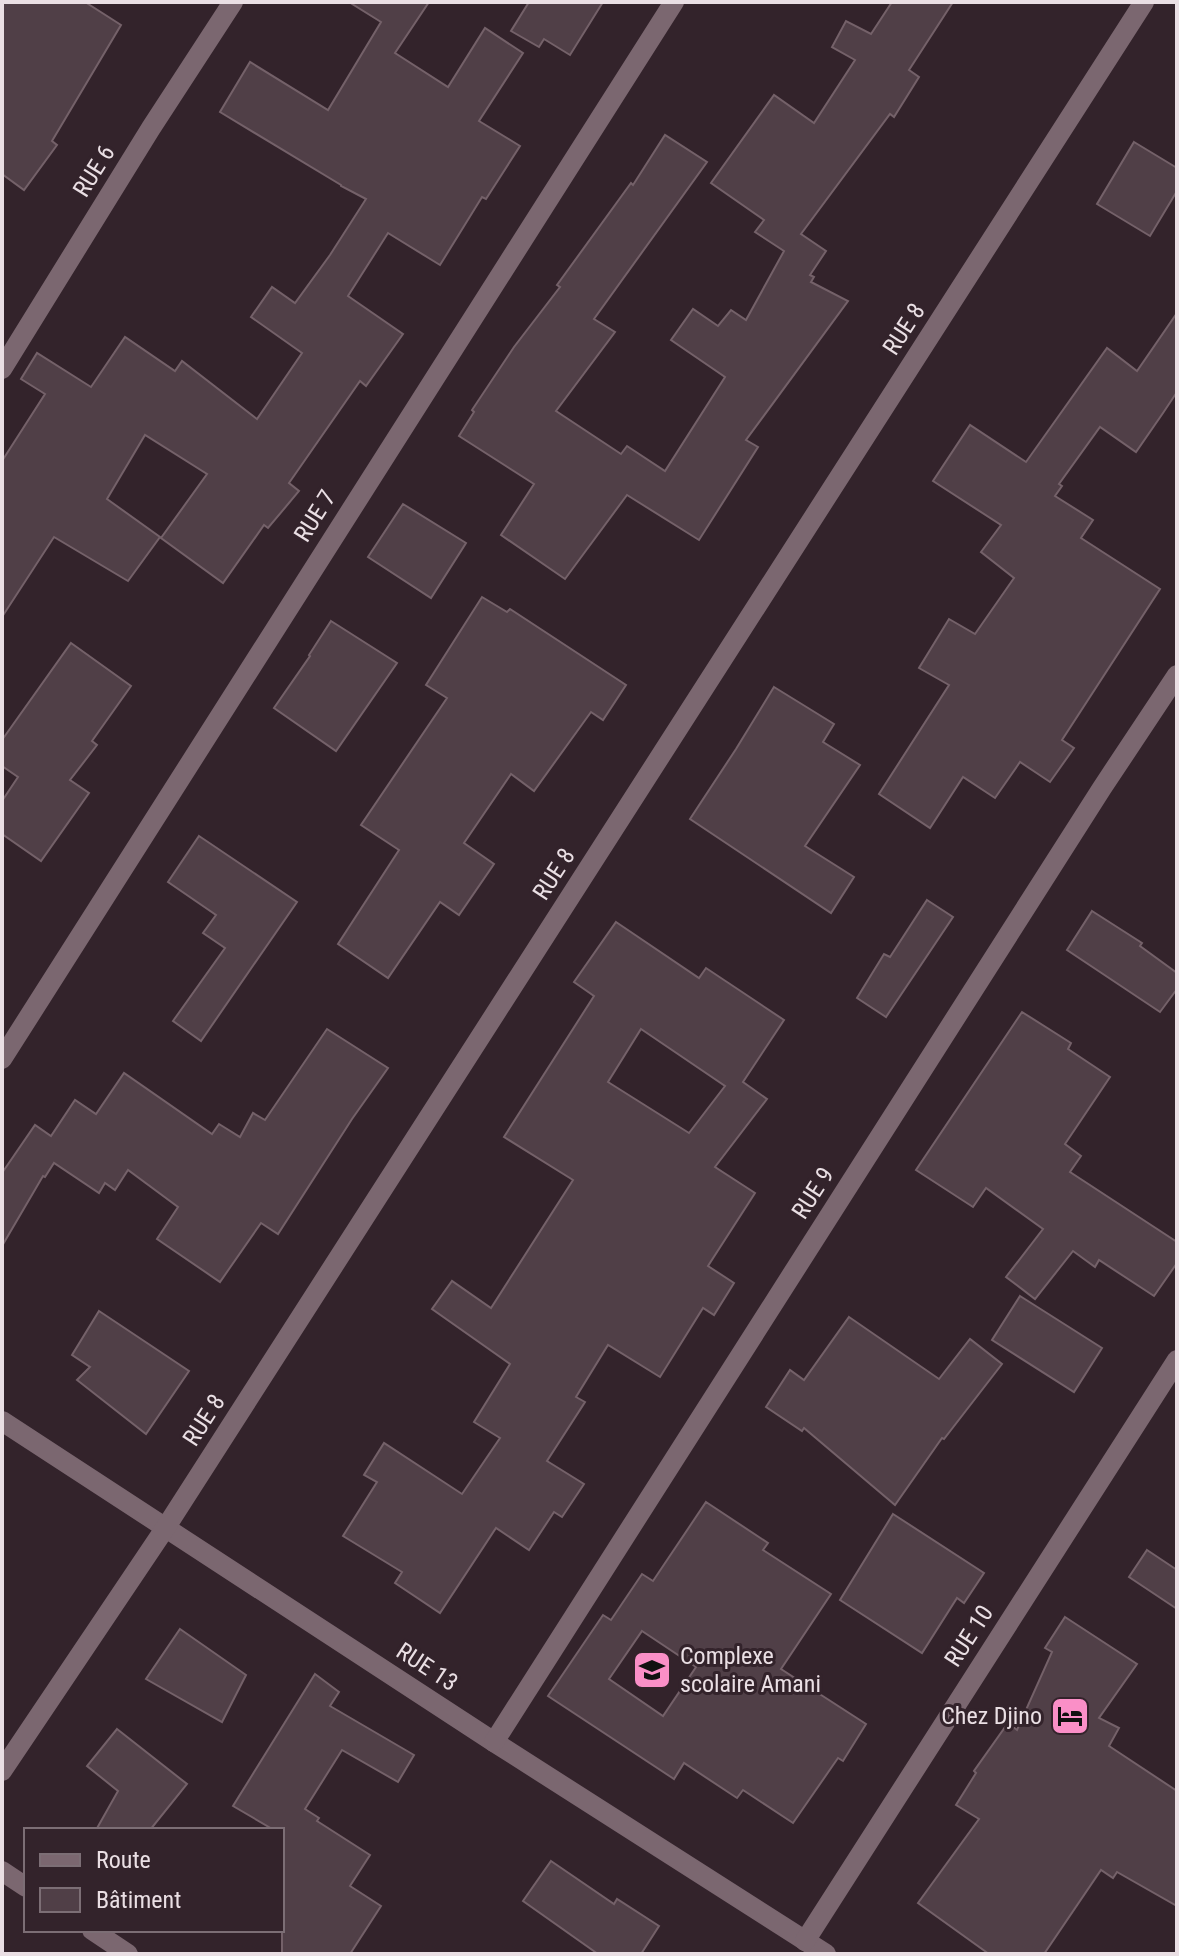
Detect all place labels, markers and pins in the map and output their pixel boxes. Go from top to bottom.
place label: Complexe scolaire Amani [680,1642,821,1698]
school or university icon: Complexe scolaire Amani [631,1649,673,1691]
hotel icon: Chez Djino [1049,1695,1091,1737]
place label: Chez Djino [941,1702,1042,1730]

